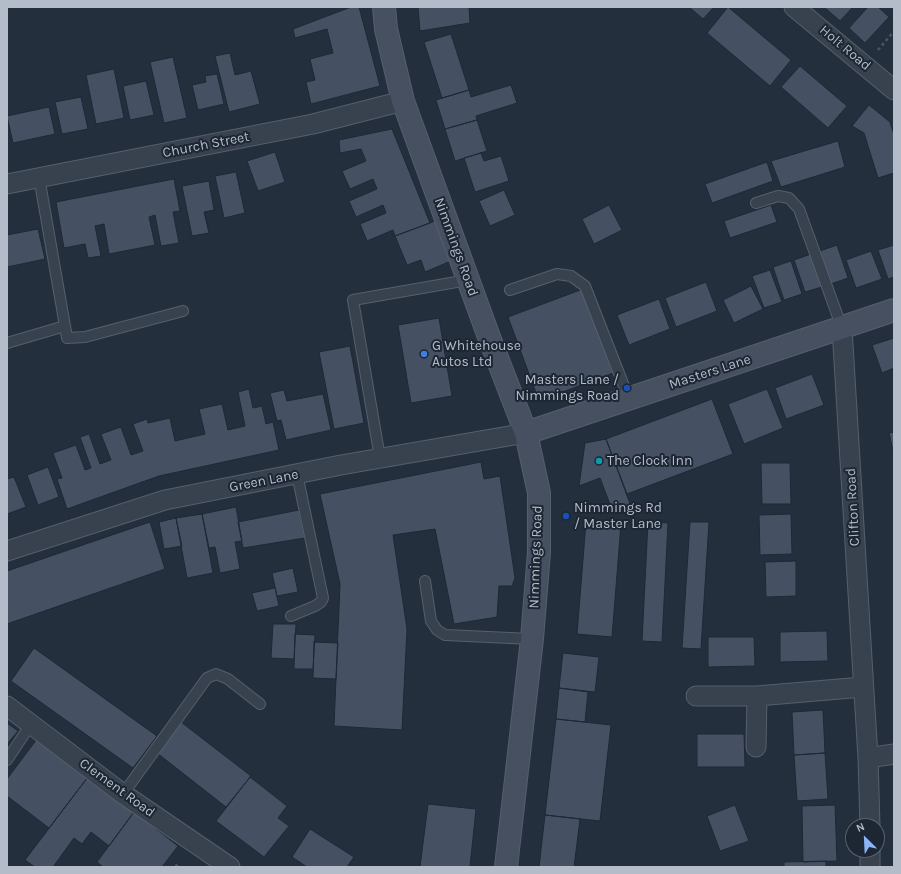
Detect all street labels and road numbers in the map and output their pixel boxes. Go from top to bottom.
street label: Holt Road [816,22,874,74]
street label: Church Street [161,128,251,162]
street label: Nimmings Road [430,196,482,298]
street label: Masters Lane [667,351,753,393]
street label: Green Lane [228,466,300,496]
street label: Clifton Road [843,467,863,547]
street label: Nimmings Road [526,505,546,609]
street label: Clement Road [76,755,158,821]

